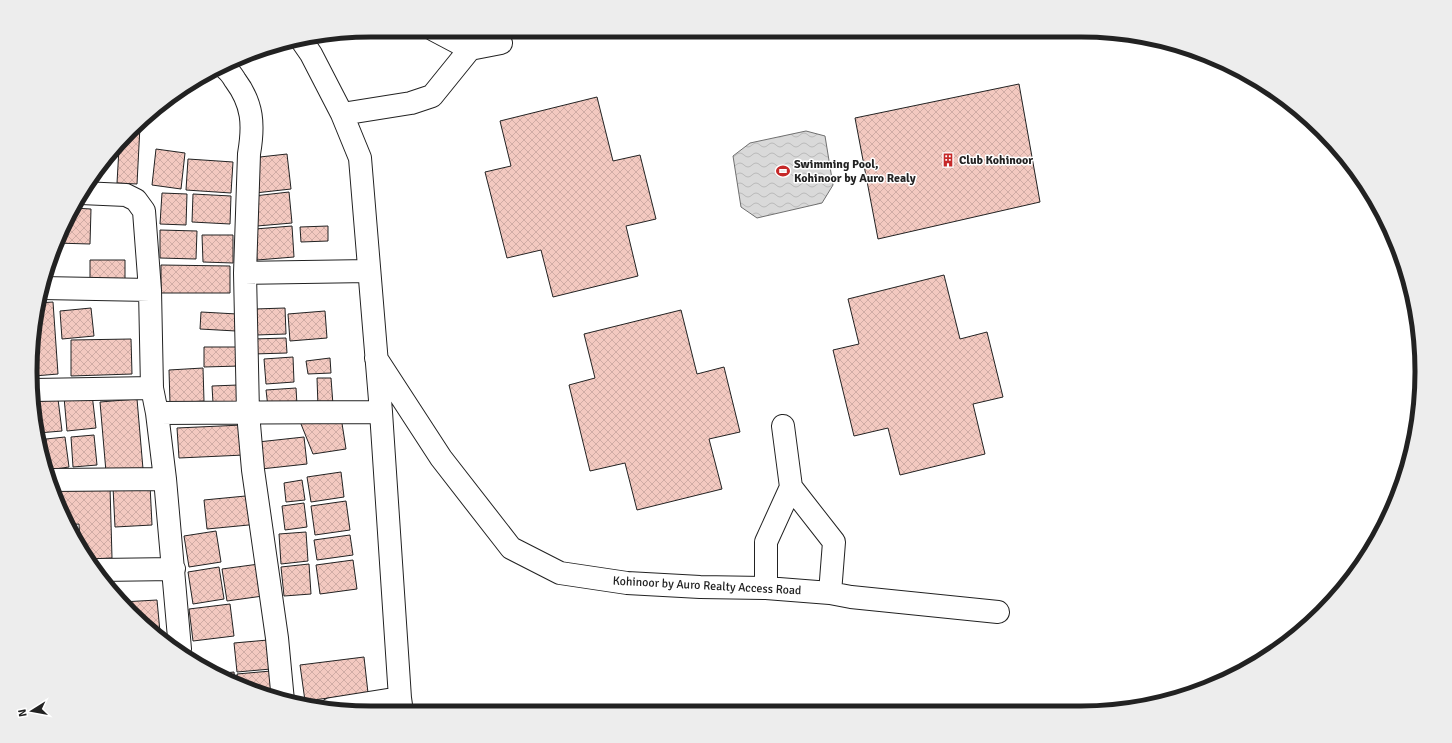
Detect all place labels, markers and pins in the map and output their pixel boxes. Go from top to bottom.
building icon: Club Kohinoor [940,152,956,168]
place label: Club Kohinoor [959,153,1033,168]
place label: Swimming Pool, Kohinoor by Auro Realy [794,157,916,186]
sports icon: Swimming Pool, Kohinoor by Auro Realy [775,163,791,179]

